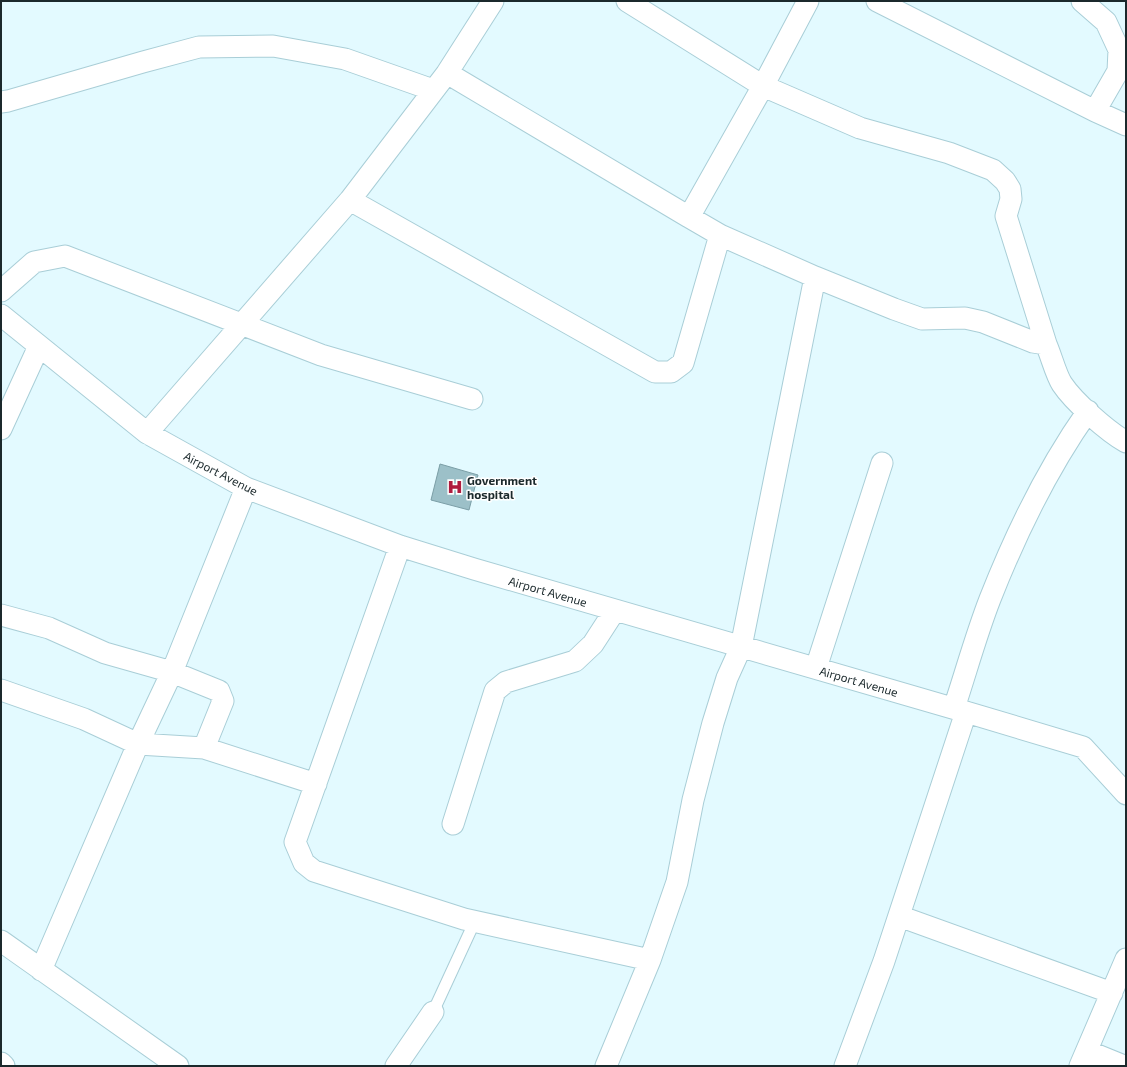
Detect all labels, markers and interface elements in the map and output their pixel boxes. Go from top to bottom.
street label: Airport Avenue [182,448,260,498]
place label: Government hospital [467,473,537,501]
hospital icon: Government hospital [446,478,464,496]
street label: Airport Avenue [507,573,589,609]
street label: Airport Avenue [818,663,900,699]

